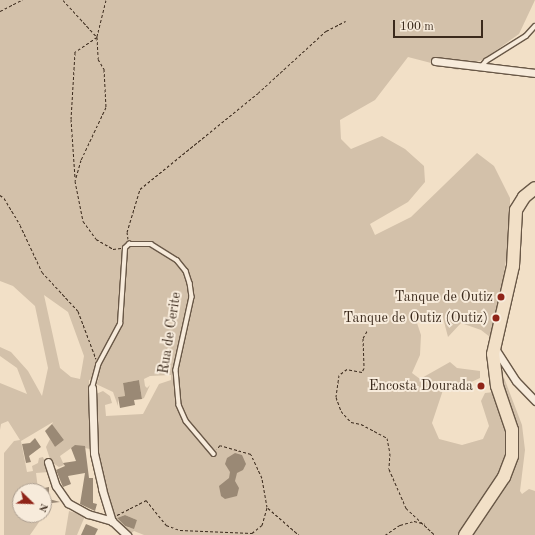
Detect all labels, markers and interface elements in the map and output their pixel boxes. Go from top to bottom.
scale bar [395,12,485,38]
text: 100 m [400,21,434,33]
place label: Tanque de Outiz [395,289,493,305]
street label: Rua de Cerite [155,291,185,375]
marker: Tanque de Outiz [496,292,506,302]
place label: Tanque de Outiz (Outiz) [343,310,488,326]
marker: Tanque de Outiz (Outiz) [491,313,501,323]
place label: Encosta Dourada [369,378,473,394]
marker: Encosta Dourada [476,381,486,391]
north arrow [12,483,52,523]
text: N [36,501,49,514]

